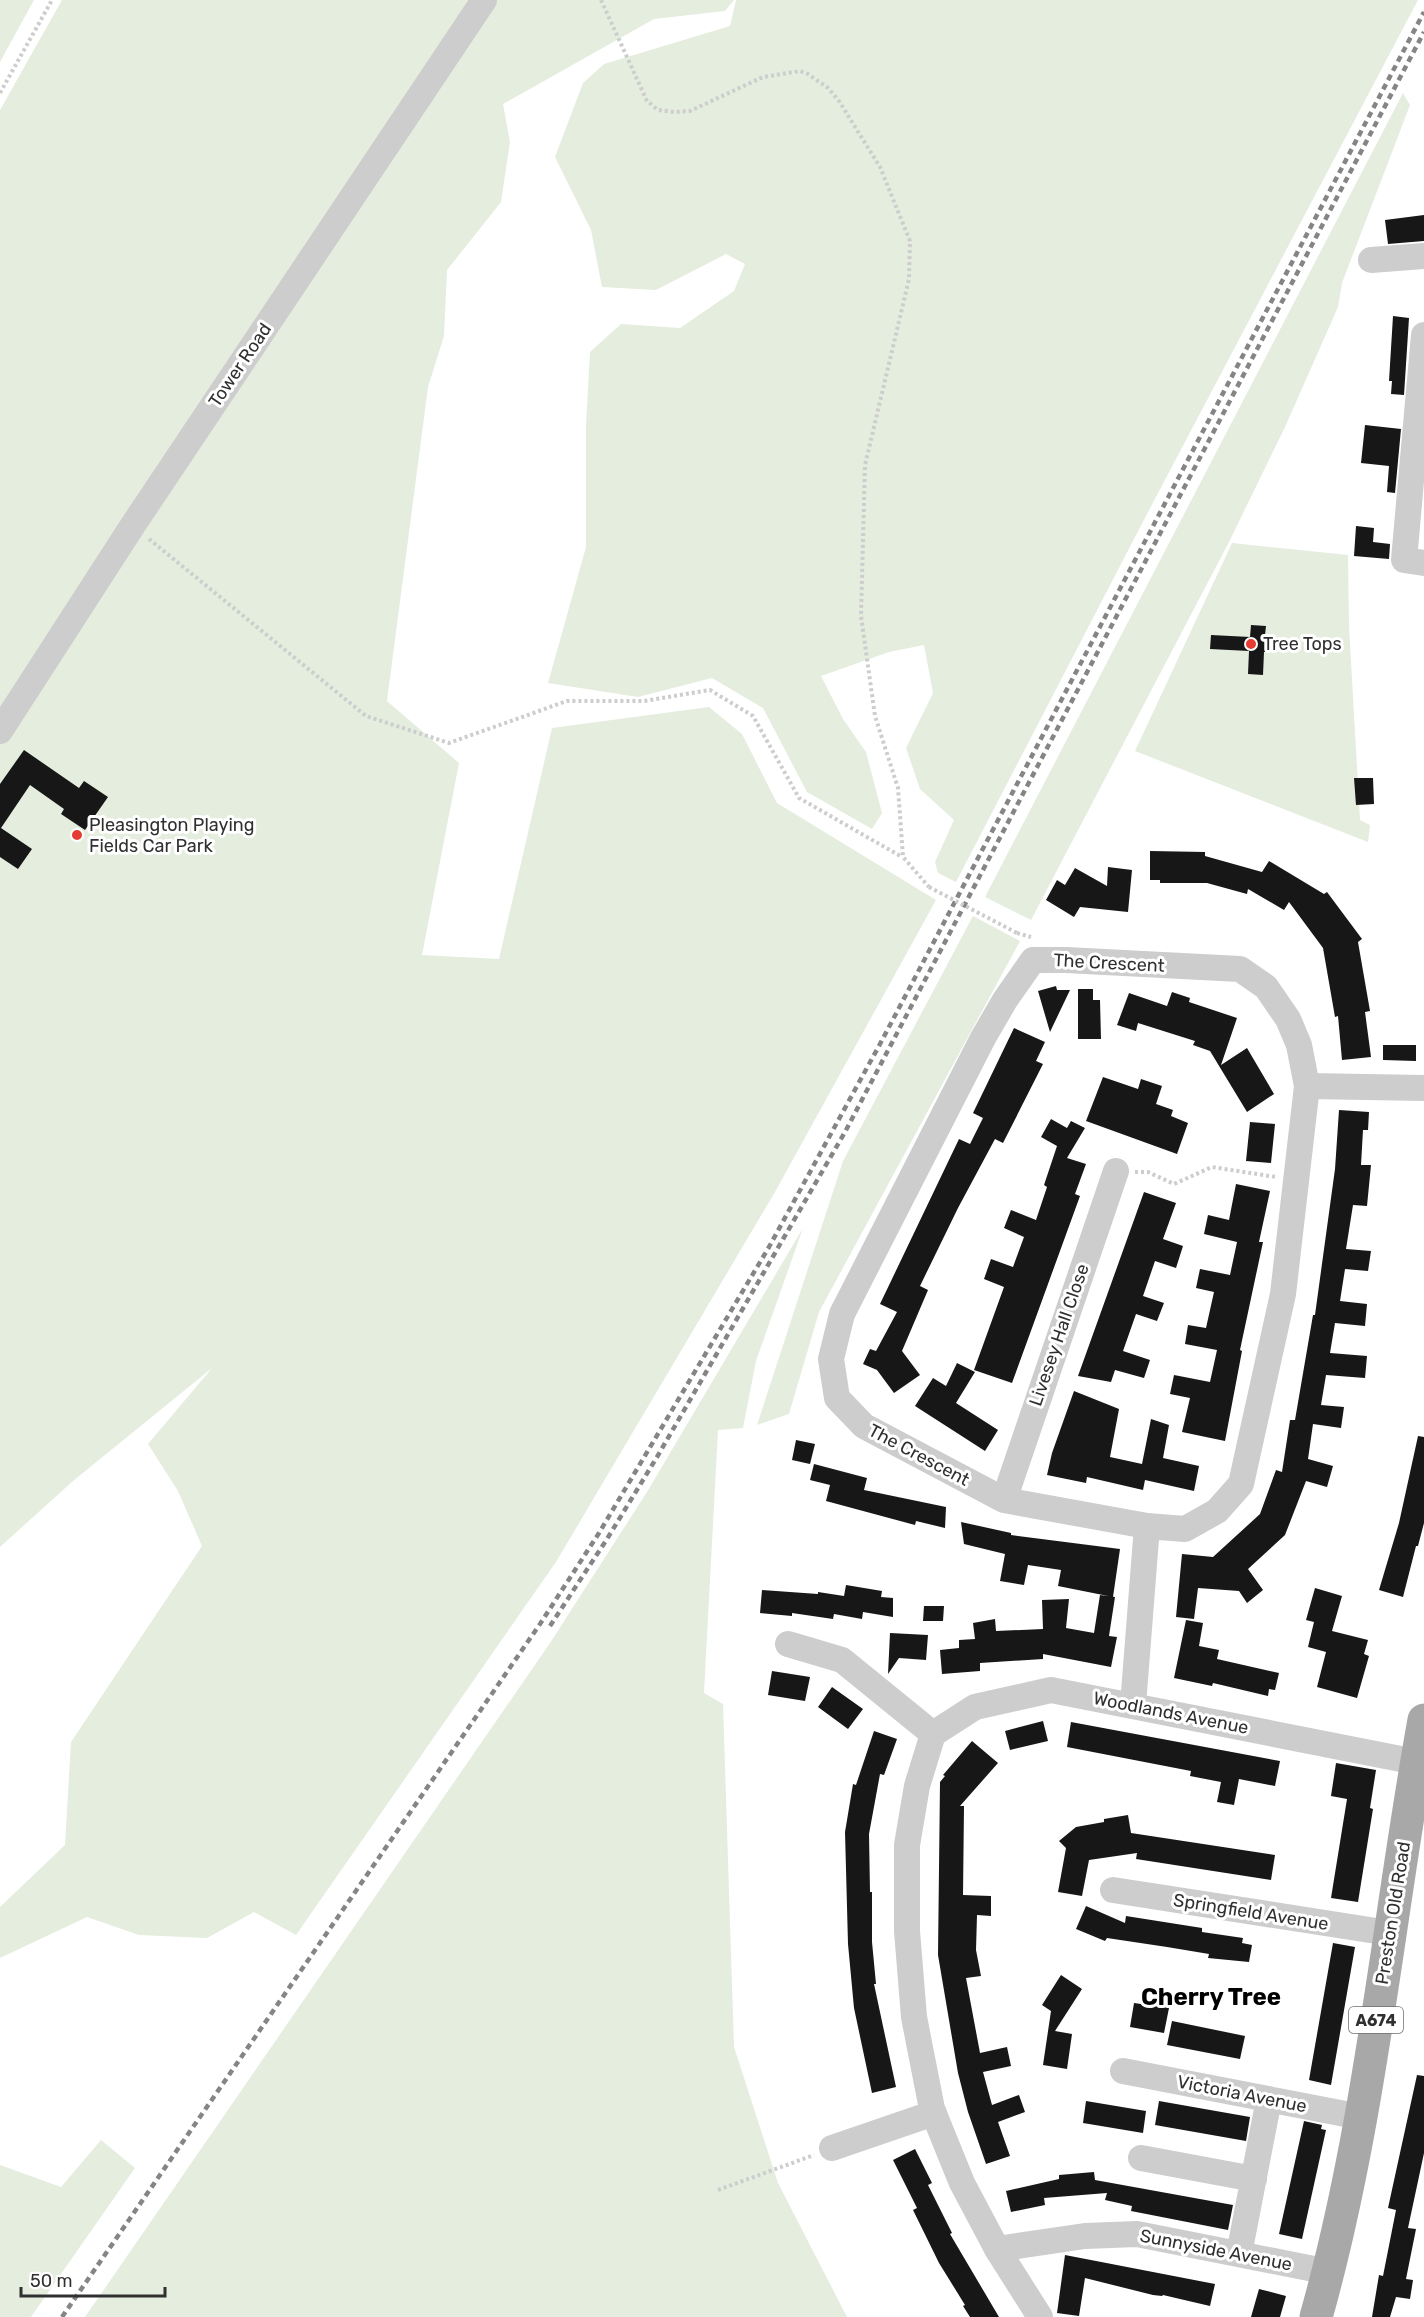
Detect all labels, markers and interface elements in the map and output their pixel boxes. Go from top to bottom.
street label: Tower Road [204,319,276,411]
place label: Tree Tops [1263,633,1342,655]
marker: Tree Tops [1244,637,1258,651]
place label: Pleasington Playing Fields Car Park [89,814,254,857]
marker: Pleasington Playing Fields Car Park [70,828,84,842]
street label: The Crescent [1053,949,1165,977]
street label: Livesey Hall Close [1024,1261,1094,1409]
street label: The Crescent [865,1419,973,1491]
street label: Woodlands Avenue [1092,1687,1250,1739]
street label: Preston Old Road [1371,1840,1415,1986]
street label: Springfield Avenue [1172,1889,1330,1935]
district label: Cherry Tree [1141,1983,1281,2011]
road number: A674 [1349,2007,1403,2033]
street label: Victoria Avenue [1175,2071,1309,2117]
street label: Sunnyside Avenue [1138,2224,1294,2276]
scale bar [21,2260,165,2298]
text: 50 m [30,2270,73,2292]

